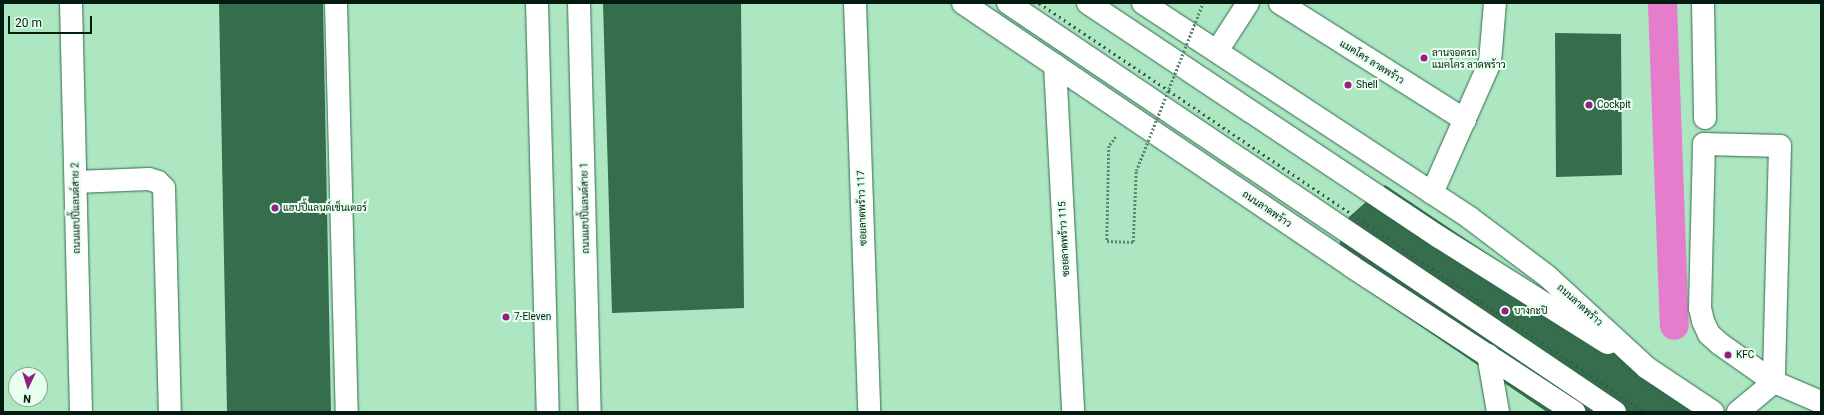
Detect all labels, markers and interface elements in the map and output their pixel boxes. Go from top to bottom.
scale bar [10,8,94,34]
text: 20 m [15,16,42,30]
street label: แมคโคร ลาดพร้าว [1338,37,1406,87]
place label: ลานจอดรถ แมคโคร ลาดพร้าว [1432,46,1506,70]
marker: ลานจอดรถ แมคโคร ลาดพร้าว [1419,53,1429,63]
place label: Shell [1356,79,1378,91]
marker: Shell [1343,80,1353,90]
place label: Cockpit [1597,99,1631,111]
marker: Cockpit [1584,100,1594,110]
street label: ถนนแฮปปี้แลนด์สาย 2 [69,162,83,254]
street label: ถนนแฮปปี้แลนด์สาย 1 [578,162,592,254]
street label: ซอยลาดพร้าว 117 [855,170,869,246]
street label: ถนนลาดพร้าว [1240,188,1294,230]
street label: ซอยลาดพร้าว 115 [1056,201,1072,277]
place label: แฮปปี้แลนด์เซ็นเตอร์ [283,202,367,214]
marker: แฮปปี้แลนด์เซ็นเตอร์ [270,203,280,213]
street label: ถนนลาดพร้าว [1555,281,1605,329]
marker: บางกะปิ [1499,305,1511,317]
place label: บางกะปิ [1514,305,1547,317]
place label: 7-Eleven [514,311,551,323]
marker: 7-Eleven [501,312,511,322]
place label: KFC [1736,349,1754,361]
marker: KFC [1723,350,1733,360]
north arrow [8,367,48,407]
text: N [23,392,32,405]

